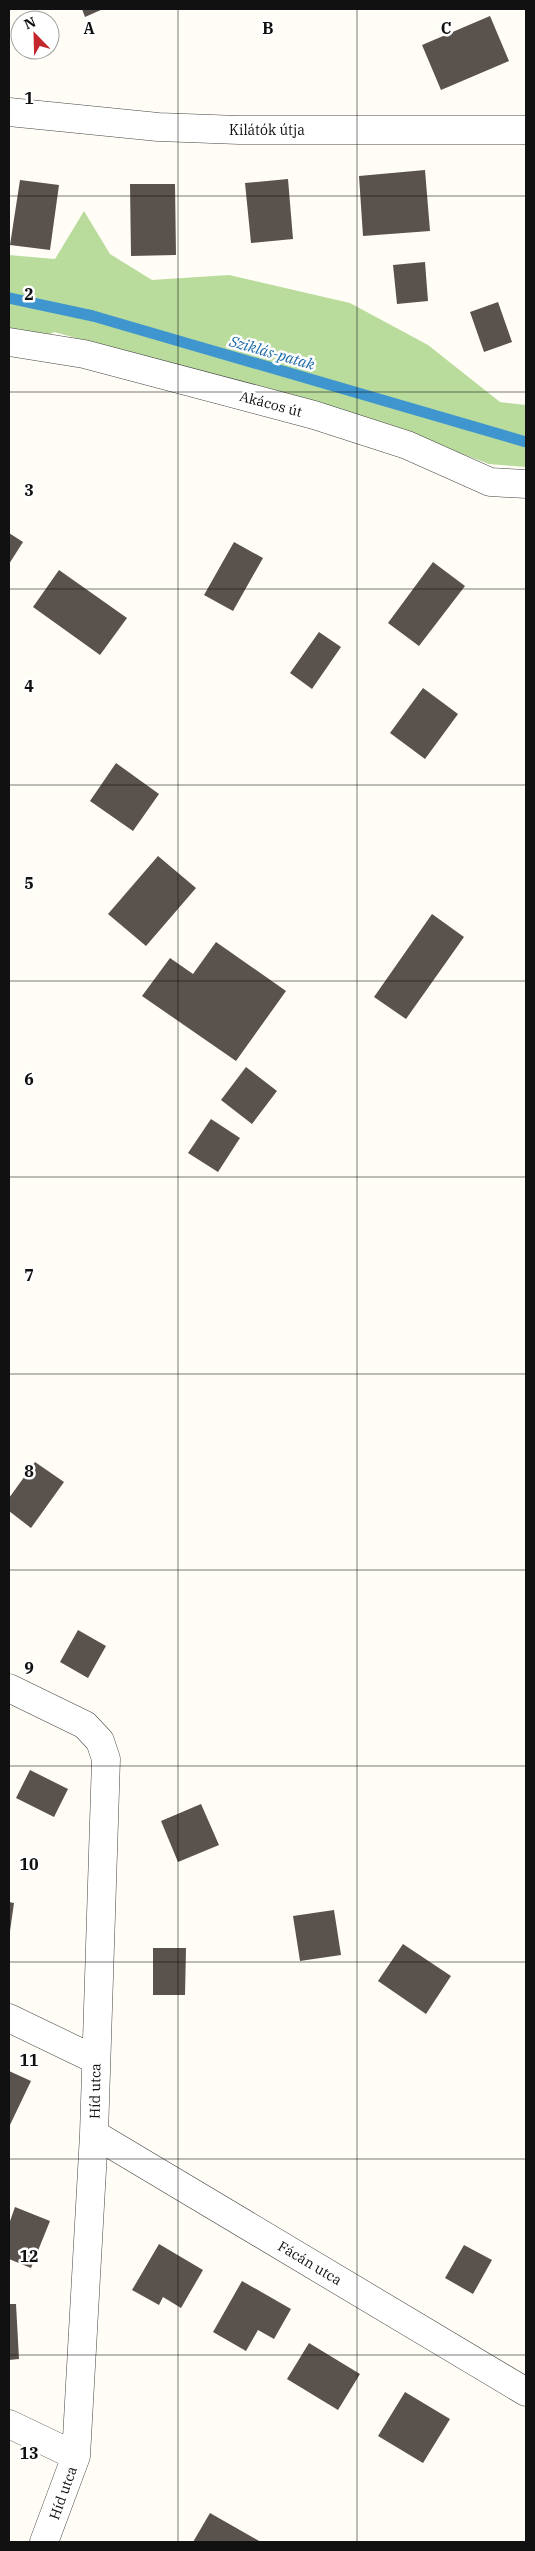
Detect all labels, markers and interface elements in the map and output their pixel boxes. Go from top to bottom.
north arrow [10,10,60,60]
text: N [21,13,39,33]
text: A [83,18,95,38]
text: B [262,18,274,38]
text: C [441,18,451,38]
text: 1 [24,88,34,108]
street label: Kilátók útja [229,121,305,139]
text: 2 [24,284,34,304]
water label: Sziklás-patak [226,331,317,374]
street label: Akácos út [238,387,304,421]
text: 3 [24,480,34,500]
text: 4 [24,676,34,696]
text: 5 [24,873,34,893]
text: 6 [24,1069,34,1089]
text: 7 [24,1265,34,1285]
text: 8 [24,1461,34,1481]
text: 9 [24,1658,34,1678]
text: 10 [19,1854,39,1874]
text: 11 [19,2050,39,2070]
street label: Híd utca [86,2063,104,2119]
street label: Fácán utca [275,2237,345,2289]
text: 12 [19,2246,39,2266]
text: 13 [19,2443,39,2463]
street label: Híd utca [45,2463,81,2522]

